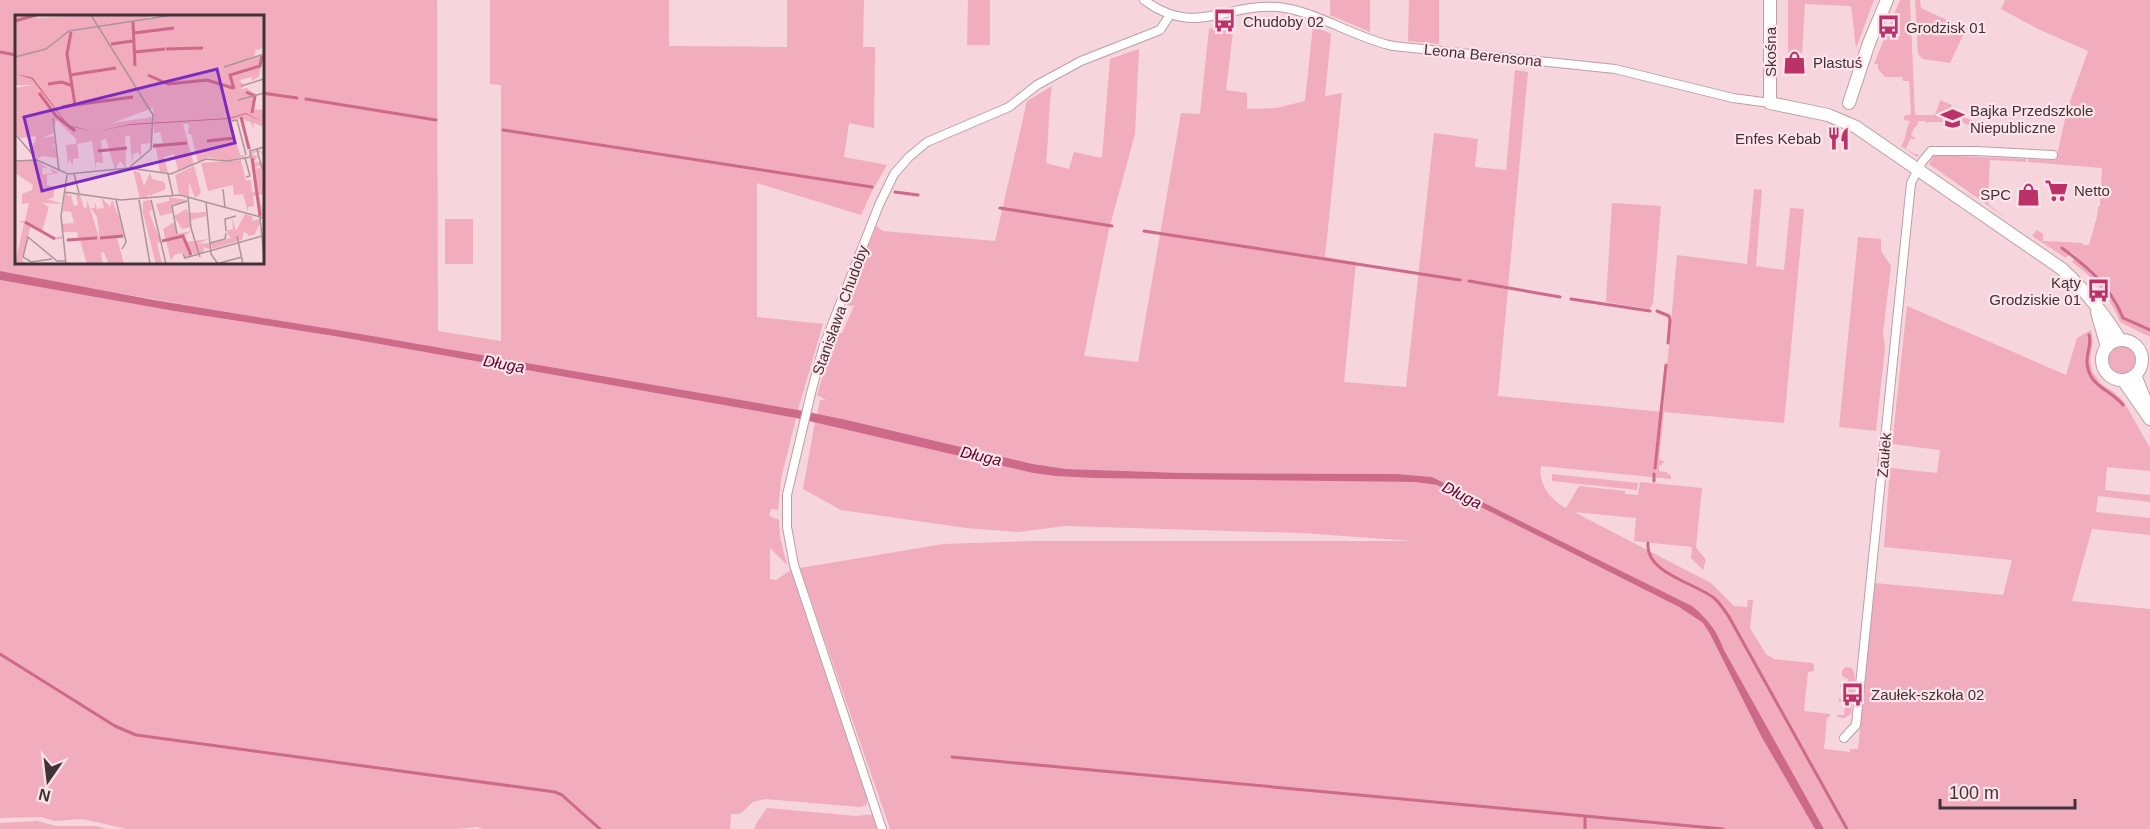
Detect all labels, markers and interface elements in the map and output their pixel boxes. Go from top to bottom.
bus stop icon: Chudoby 02 [1212,8,1238,34]
place label: Chudoby 02 [1243,13,1324,30]
bus stop icon: Grodzisk 01 [1875,14,1901,40]
inset map [15,15,264,264]
place label: Grodzisk 01 [1906,19,1986,36]
street label: Skośna [1762,26,1779,77]
street label: Leona Berensona [1423,40,1543,70]
shop icon: Plastuś [1782,49,1808,75]
place label: Plastuś [1813,54,1862,71]
place label: Bajka Przedszkole Niepubliczne [1970,102,2093,136]
school or university icon: Bajka Przedszkole Niepubliczne [1939,106,1965,132]
restaurant icon: Enfes Kebab [1826,125,1852,151]
place label: Enfes Kebab [1735,130,1821,147]
supermarket icon: Netto [2043,177,2069,203]
shop icon: SPC [2016,181,2042,207]
place label: Netto [2074,182,2110,199]
place label: SPC [1980,186,2011,203]
street label: Stanisława Chudoby [809,242,872,377]
place label: Kąty Grodziskie 01 [1989,274,2081,308]
bus stop icon: Kąty Grodziskie 01 [2086,278,2112,304]
water label: Długa [482,352,526,376]
street label: Zaułek [1874,431,1894,478]
water label: Długa [959,443,1003,469]
water label: Długa [1440,478,1485,512]
bus stop icon: Zaułek-szkoła 02 [1840,681,1866,707]
place label: Zaułek-szkoła 02 [1871,686,1984,703]
north arrow [18,751,78,811]
scale bar [1940,772,2075,810]
text: 100 m [1949,783,1999,803]
text: N [37,785,52,805]

